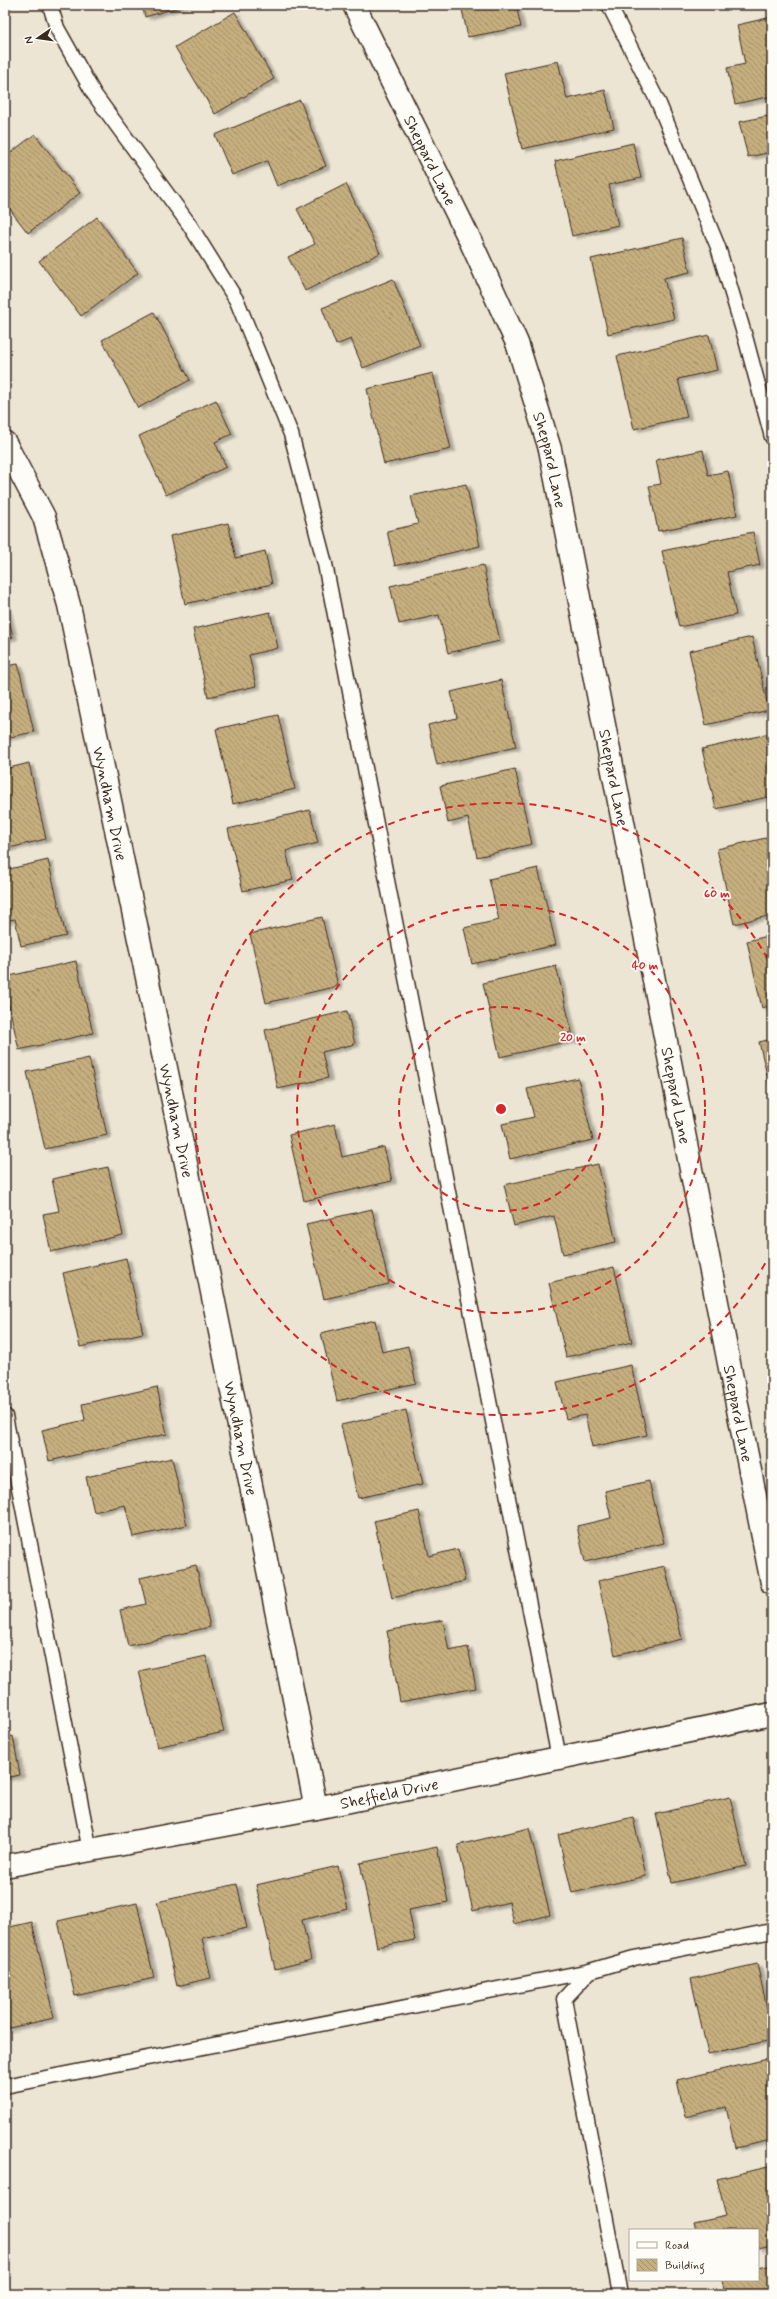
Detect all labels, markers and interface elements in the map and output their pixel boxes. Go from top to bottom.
north arrow [18,18,58,58]
text: N [22,35,37,45]
street label: Sheppard Lane [398,112,460,210]
street label: Sheppard Lane [527,410,570,510]
street label: Sheppard Lane [593,727,633,828]
street label: Wyndham Drive [87,745,131,863]
text: 60 m [704,886,730,902]
text: 40 m [632,958,659,974]
text: 20 m [560,1030,586,1046]
street label: Sheppard Lane [655,1045,695,1146]
street label: Wyndham Drive [153,1062,198,1180]
centre of rings [494,1102,508,1116]
street label: Sheppard Lane [718,1363,757,1464]
street label: Wyndham Drive [218,1380,262,1497]
street label: Sheffield Drive [338,1774,440,1815]
legend [629,2229,759,2281]
text: Road [665,2238,689,2254]
text: Building [665,2258,705,2275]

